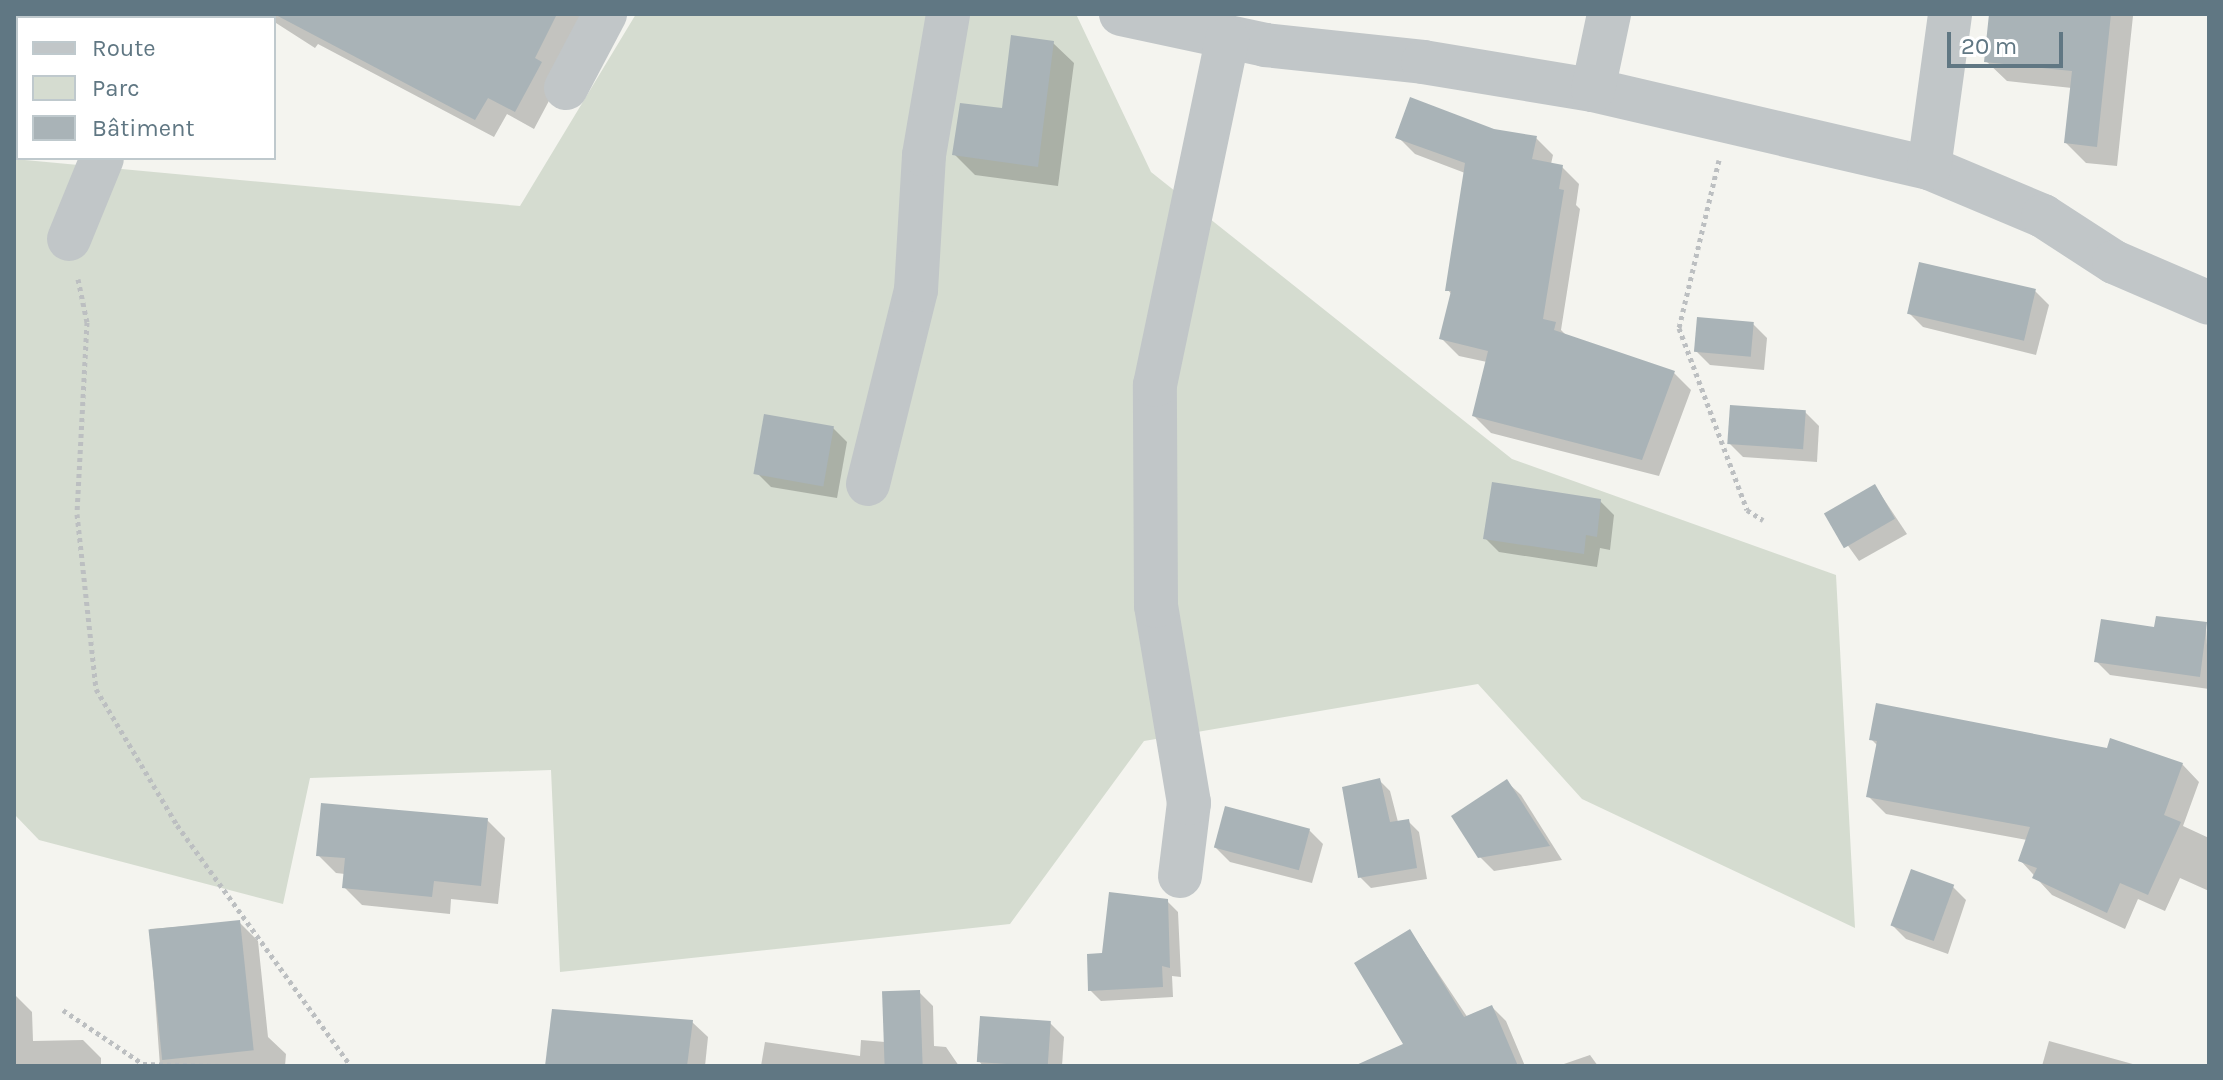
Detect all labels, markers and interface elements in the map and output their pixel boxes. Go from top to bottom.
legend [16,16,276,160]
scale bar [1951,16,2067,66]
text: 20 m [1961,32,2017,60]
text: Route [92,34,156,62]
text: Parc [92,74,140,102]
text: Bâtiment [92,114,195,142]

